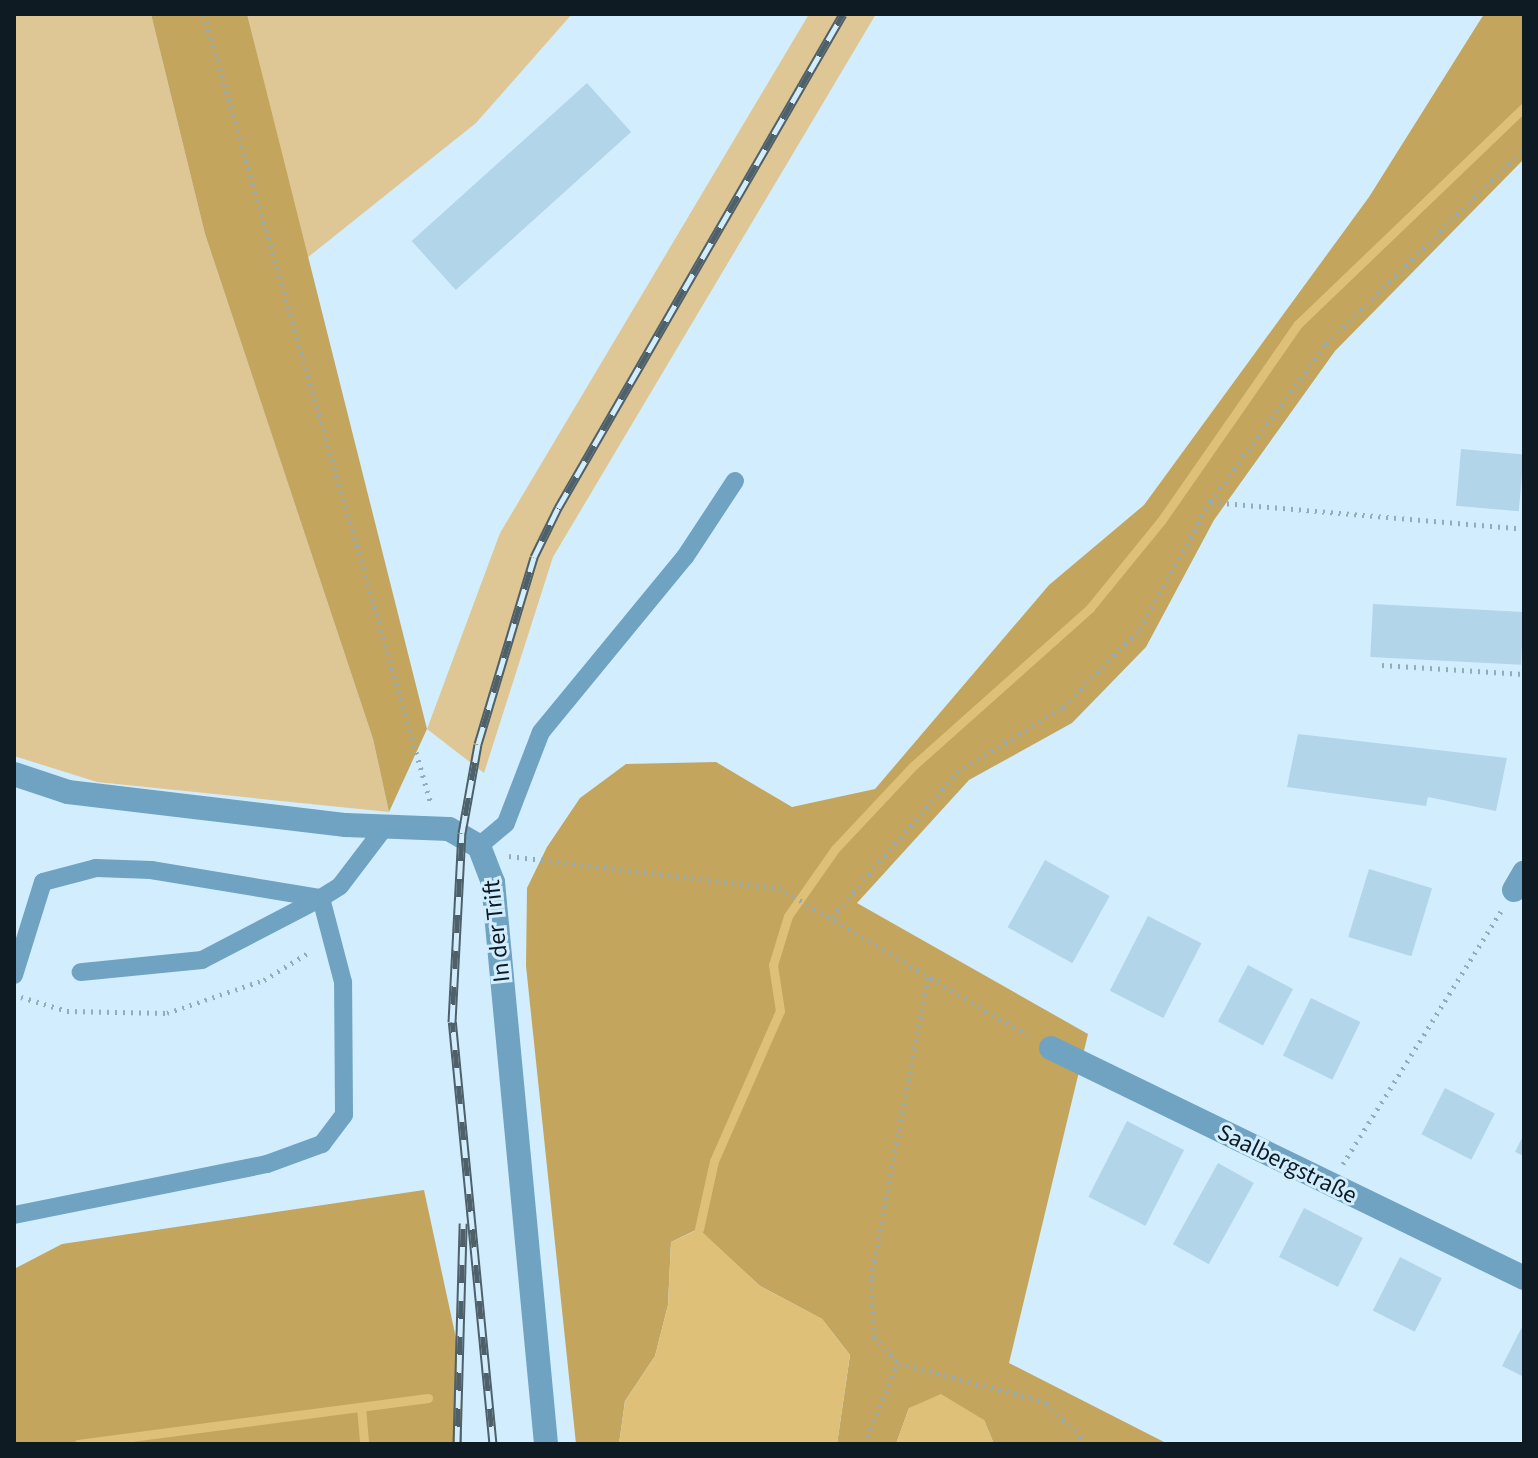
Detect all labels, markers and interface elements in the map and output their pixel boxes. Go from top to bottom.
street label: In der Trift [477,878,517,984]
street label: Saalbergstraße [1212,1118,1362,1210]

